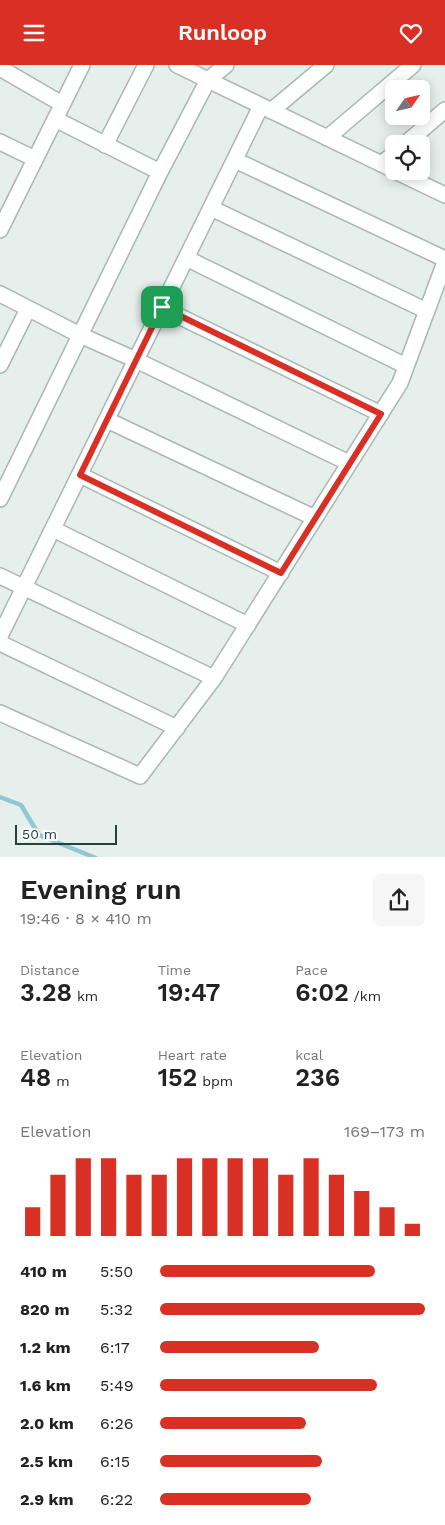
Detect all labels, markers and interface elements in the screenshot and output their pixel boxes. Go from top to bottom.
icon: menu [20,19,48,47]
icon: heart [397,19,425,47]
text: Runloop [178,20,267,45]
north arrow [385,80,430,125]
map controls [385,80,430,180]
button: locate [385,135,430,180]
pin [141,286,183,328]
icon: arrive [148,293,176,321]
scale bar [15,823,118,846]
text: 50 m [22,826,57,842]
text: Evening run [20,873,181,906]
button: share [373,874,425,926]
text: 19:46 · 8 × 410 m [20,909,152,928]
text: Distance [20,962,80,978]
text: Time [158,962,191,978]
text: Pace [295,962,328,978]
text: 3.28 [20,978,72,1007]
text: 19:47 [158,978,220,1007]
text: 6:02 [295,978,349,1007]
text: km [72,988,98,1004]
text: /km [349,988,381,1004]
text: Elevation [20,1047,83,1063]
text: Heart rate [158,1047,227,1063]
text: kcal [295,1047,323,1063]
text: 48 [20,1063,51,1092]
text: 152 [158,1063,197,1092]
text: 236 [295,1063,340,1092]
text: m [51,1073,70,1089]
text: bpm [197,1073,233,1089]
text: Elevation [20,1122,91,1141]
text: 169–173 m [344,1122,425,1141]
text: 410 m [20,1262,67,1281]
text: 5:50 [100,1262,133,1281]
text: 820 m [20,1300,70,1319]
text: 5:32 [100,1300,133,1319]
text: 1.2 km [20,1338,71,1357]
text: 6:17 [100,1338,130,1357]
text: 1.6 km [20,1376,71,1395]
text: 5:49 [100,1376,134,1395]
text: 2.0 km [20,1414,74,1433]
text: 6:26 [100,1414,134,1433]
text: 2.5 km [20,1452,73,1471]
text: 6:15 [100,1452,130,1471]
text: 2.9 km [20,1490,74,1509]
text: 6:22 [100,1490,133,1509]

